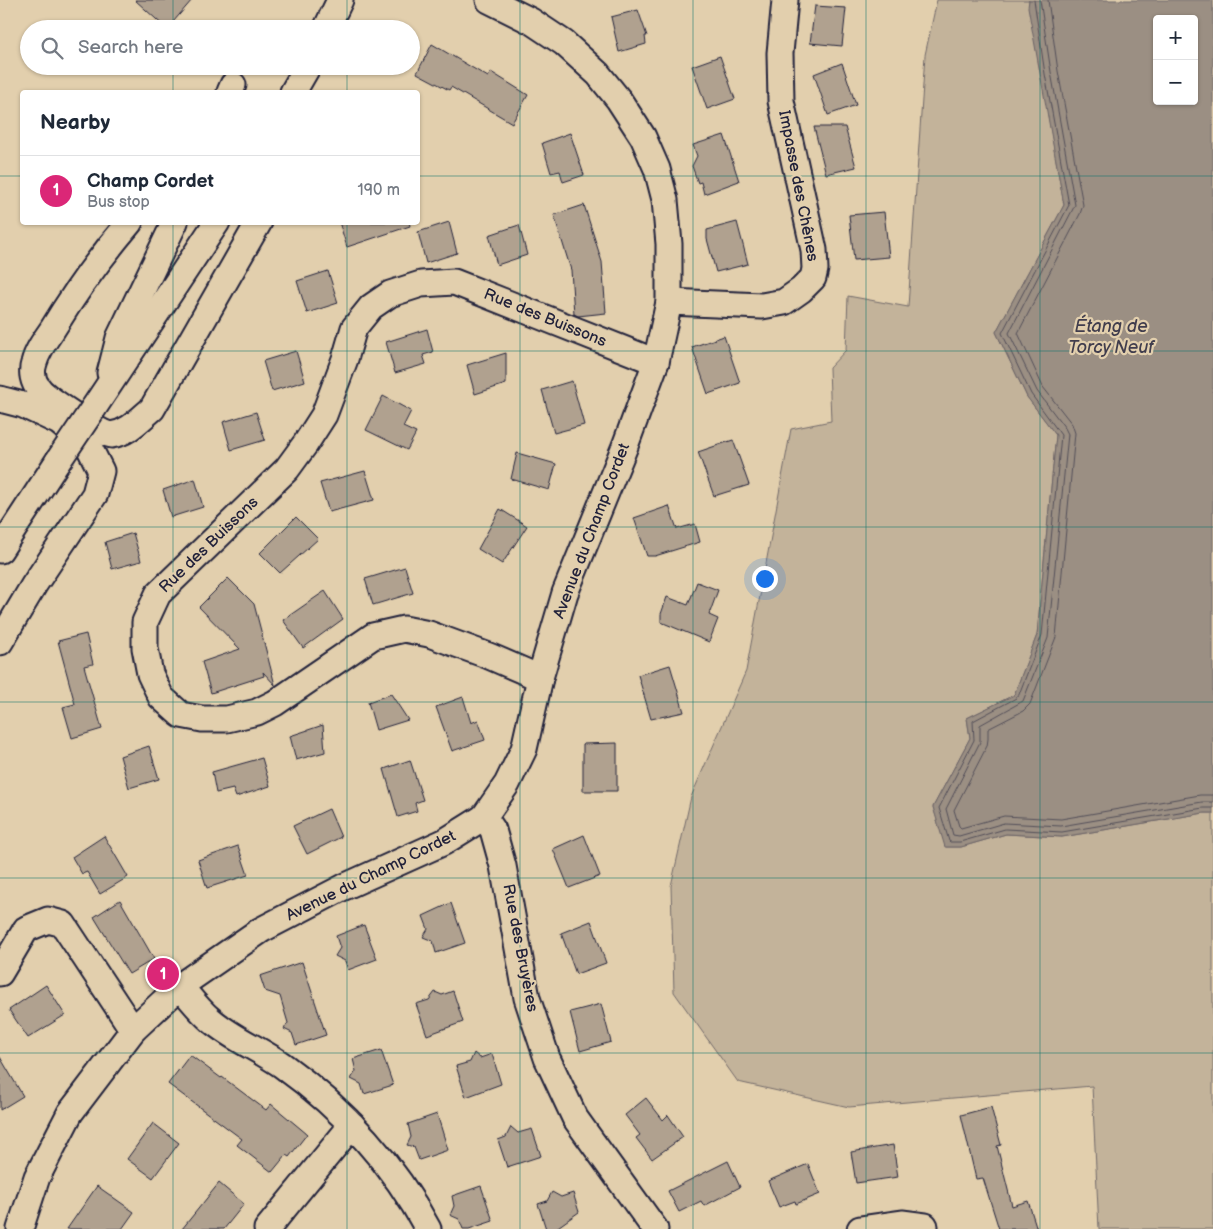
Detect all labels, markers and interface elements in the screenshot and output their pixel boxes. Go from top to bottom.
map controls [1153,15,1198,105]
button: + [1153,15,1198,60]
search box [20,20,420,75]
icon: search [38,34,66,62]
text: Search here [78,36,183,59]
button: − [1153,60,1198,105]
street label: Impasse des Chênes [774,109,822,263]
text: Nearby [40,110,110,135]
text: Champ Cordet [87,170,214,193]
text: 1 [53,181,59,200]
text: 190 m [358,181,400,200]
text: Bus stop [87,193,150,212]
street label: Rue des Buissons [481,285,609,351]
water label: Étang de Torcy Neuf [1068,314,1156,358]
street label: Avenue du Champ Cordet [550,441,634,621]
street label: Rue des Buissons [155,493,263,597]
your location [752,566,778,592]
street label: Avenue du Champ Cordet [283,827,459,925]
street label: Rue des Bruyères [498,882,542,1014]
pin: 1 [147,955,179,993]

